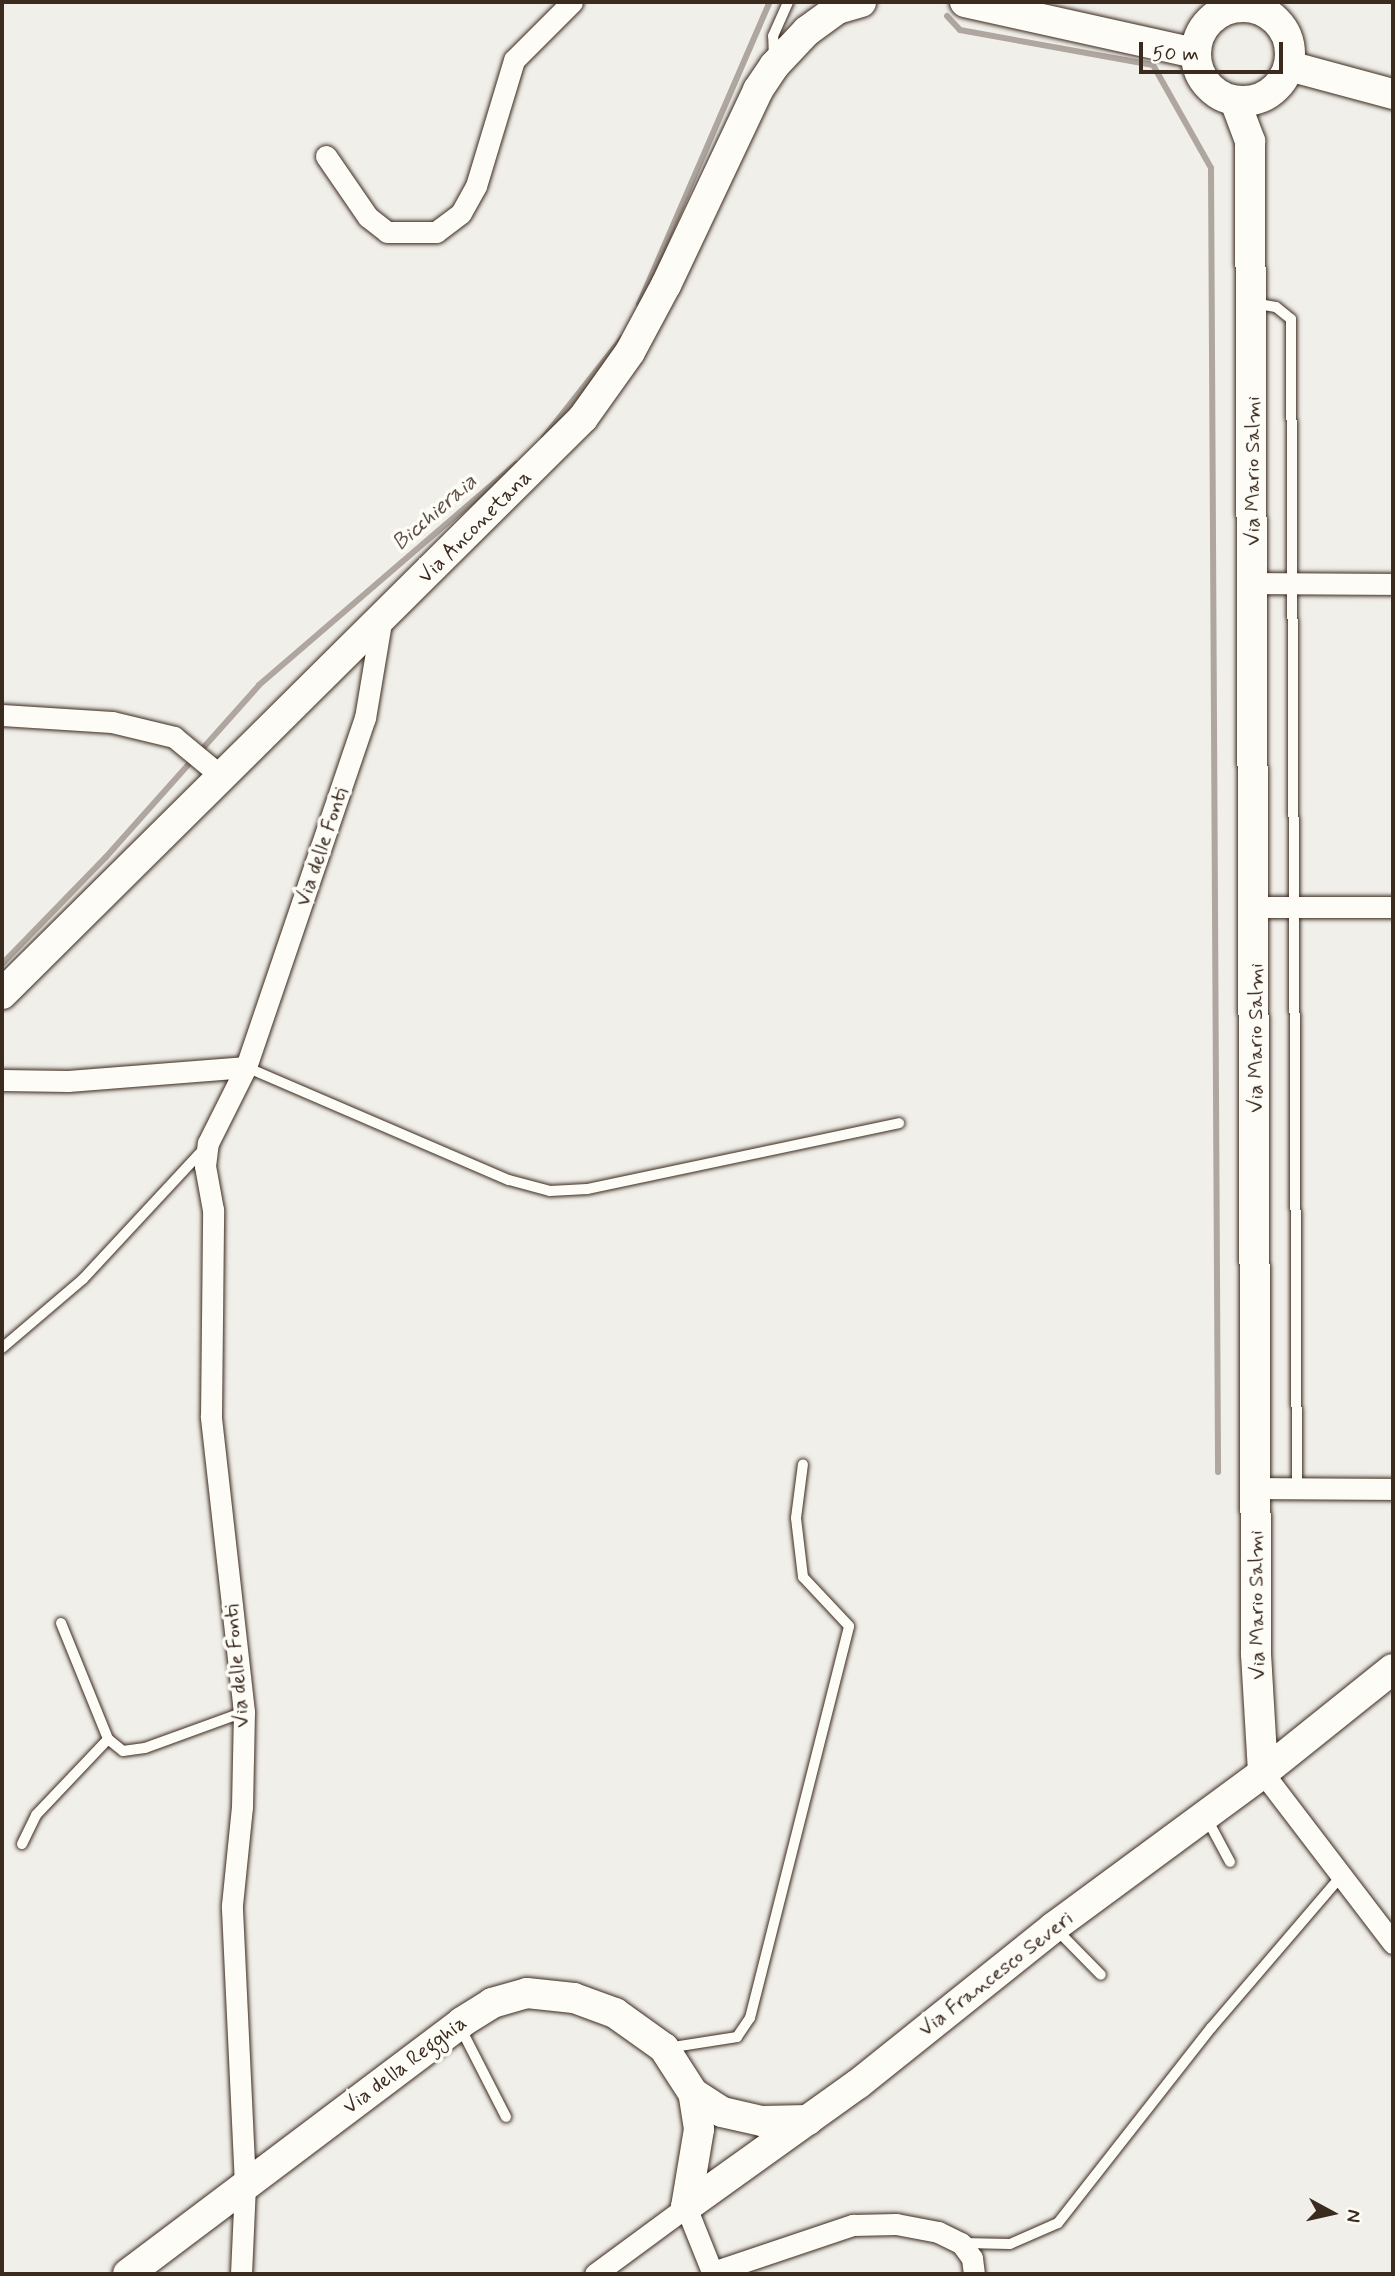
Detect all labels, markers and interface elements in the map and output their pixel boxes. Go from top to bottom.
scale bar [1143,28,1286,72]
text: 50 m [1152,40,1199,68]
street label: Via Mario Salmi [1240,398,1266,544]
street label: Via Anconetana [414,466,536,588]
water label: Bicchieraia [387,469,483,557]
street label: Via delle Fonti [290,784,354,910]
street label: Via Mario Salmi [1243,965,1269,1111]
street label: Via Mario Salmi [1243,1532,1271,1678]
street label: Via delle Fonti [219,1603,255,1729]
street label: Via Francesco Severi [915,1907,1077,2041]
street label: Via della Regghia [337,2010,473,2120]
north arrow [1297,2178,1367,2248]
text: N [1340,2208,1367,2224]

